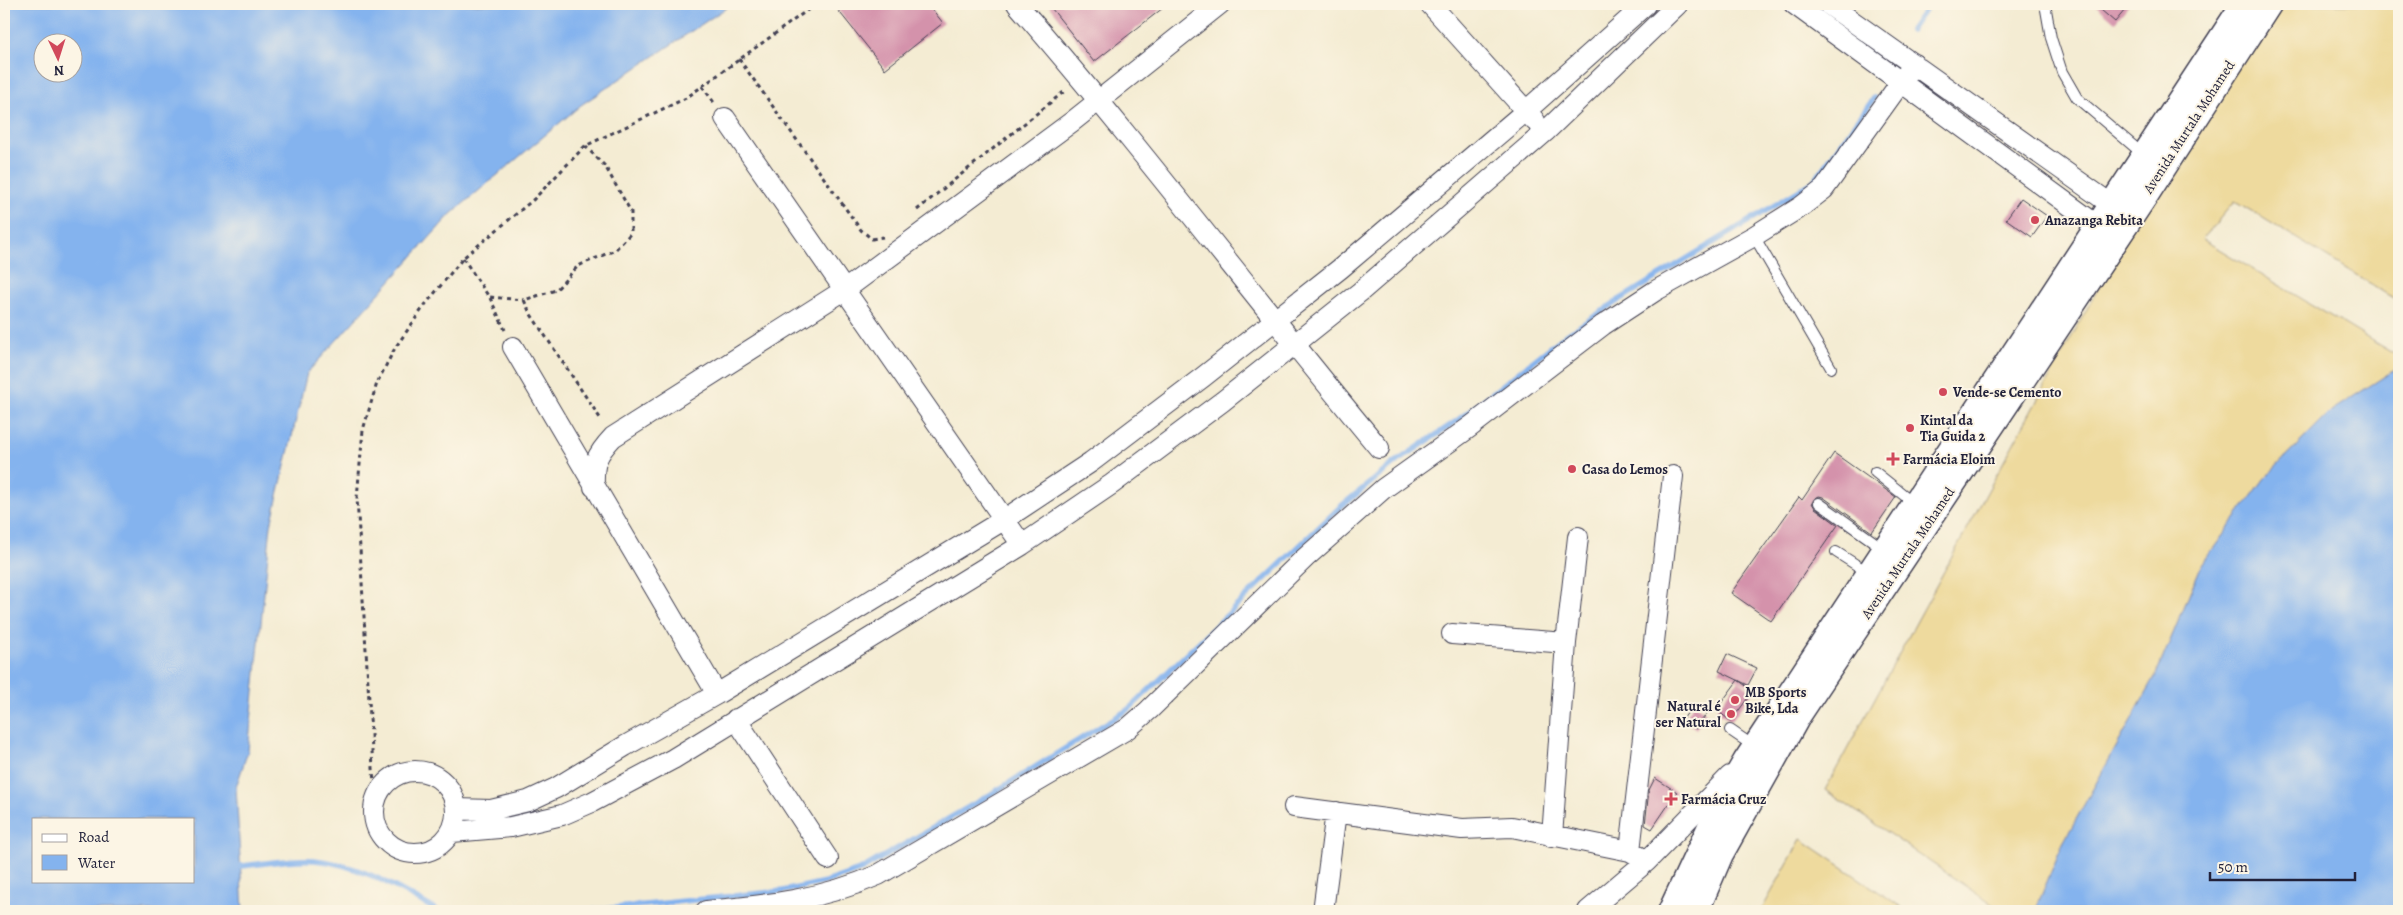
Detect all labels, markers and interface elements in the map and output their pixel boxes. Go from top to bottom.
north arrow [32,32,82,82]
street label: Avenida Murtala Mohamed [2138,56,2239,198]
text: N [53,61,65,80]
place label: Anazanga Rebita [2044,211,2143,230]
marker: Anazanga Rebita [2029,214,2041,226]
place label: Vende-se Cemento [1952,383,2062,402]
marker: Vende-se Cemento [1937,386,1949,398]
place label: Kintal da Tia Guida 2 [1920,411,1985,446]
marker: Kintal da Tia Guida 2 [1904,422,1916,434]
place label: Farmácia Eloim [1903,450,1996,469]
marker: Farmácia Eloim [1887,453,1899,465]
place label: Casa do Lemos [1582,460,1668,479]
marker: Casa do Lemos [1566,463,1578,475]
street label: Avenida Murtala Mohamed [1856,483,1959,623]
place label: MB Sports Bike, Lda [1745,683,1807,718]
marker: MB Sports Bike, Lda [1729,694,1741,706]
place label: Natural é ser Natural [1656,697,1722,732]
marker: Natural é ser Natural [1725,708,1737,720]
place label: Farmácia Cruz [1681,790,1767,809]
marker: Farmácia Cruz [1665,793,1677,805]
legend [32,818,195,882]
text: Road [78,827,110,847]
scale bar [2210,850,2356,882]
text: Water [77,853,115,873]
text: 50 m [2218,857,2248,877]

